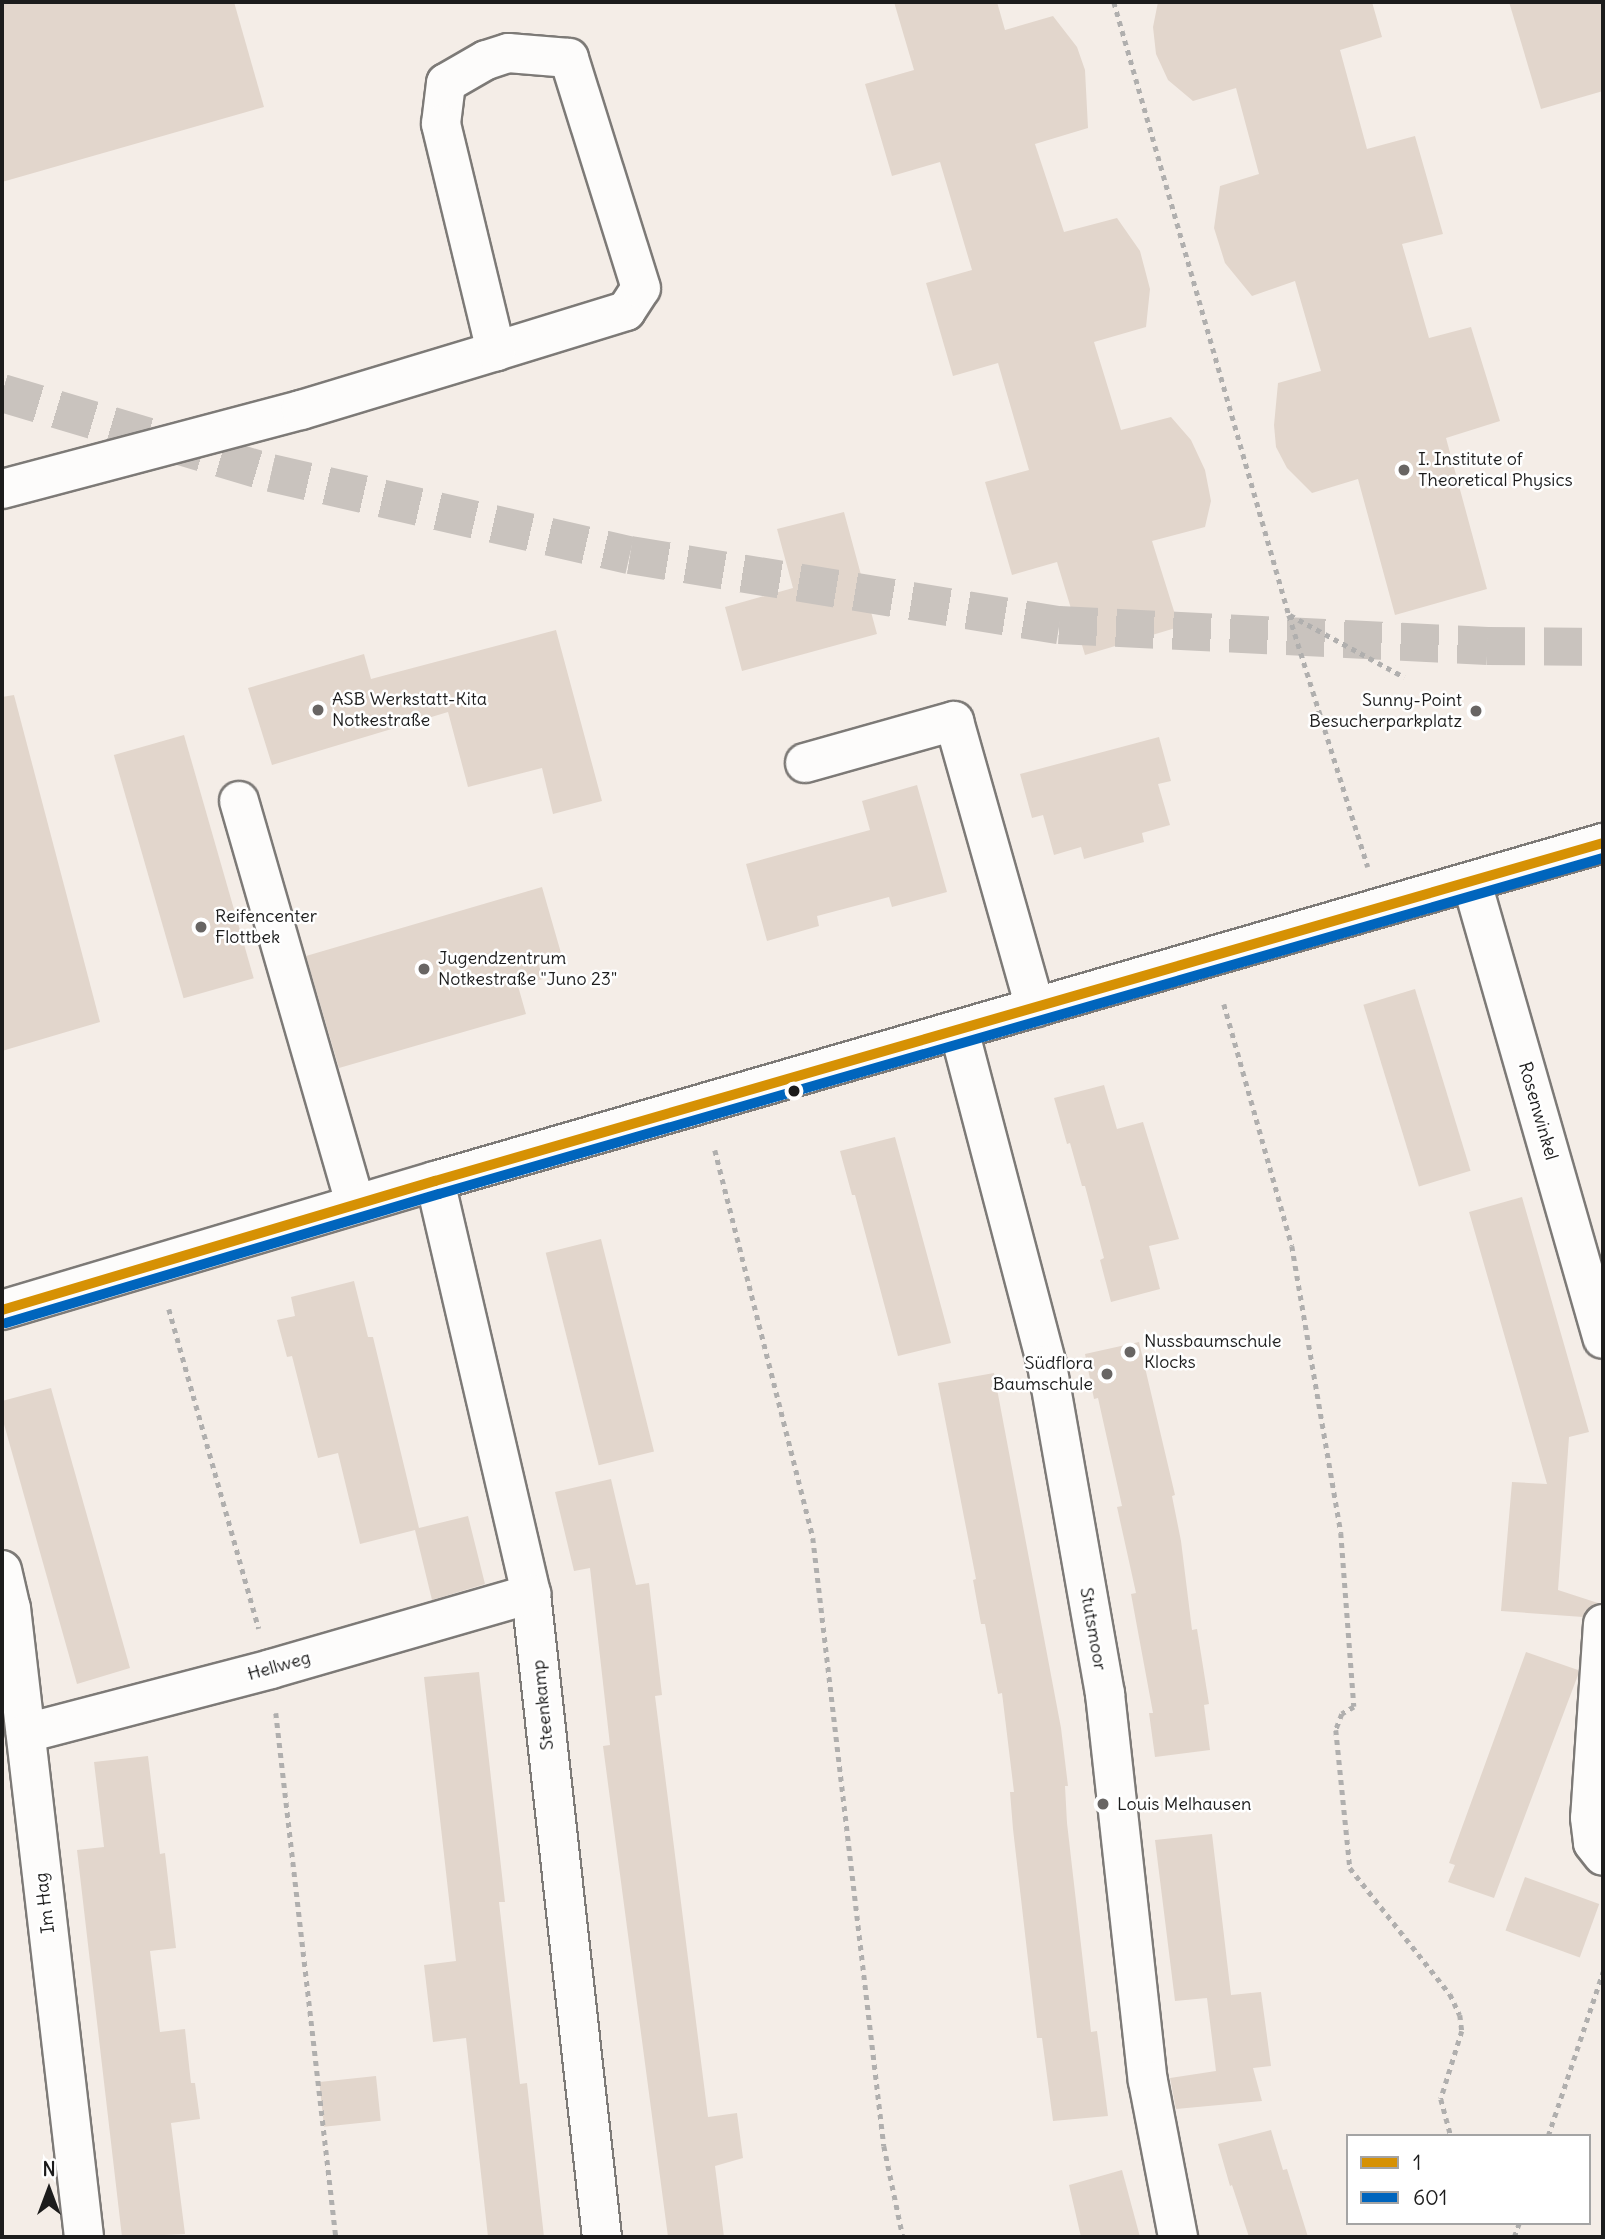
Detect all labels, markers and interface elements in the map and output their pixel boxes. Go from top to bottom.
place label: I. Institute of Theoretical Physics [1418,449,1573,491]
marker: I. Institute of Theoretical Physics [1396,462,1412,478]
place label: ASB Werkstatt-Kita Notkestraße [332,689,487,732]
place label: Sunny-Point Besucherparkplatz [1309,690,1462,732]
marker: ASB Werkstatt-Kita Notkestraße [310,702,326,718]
marker: Sunny-Point Besucherparkplatz [1468,703,1484,719]
place label: Reifencenter Flottbek [215,906,317,948]
marker: Reifencenter Flottbek [193,919,209,935]
place label: Jugendzentrum Notkestraße "Juno 23" [438,948,617,990]
marker: Jugendzentrum Notkestraße "Juno 23" [416,961,432,977]
street label: Rosenwinkel [1514,1059,1562,1163]
unlabelled marker [787,1084,801,1098]
place label: Nussbaumschule Klocks [1144,1331,1282,1374]
marker: Nussbaumschule Klocks [1122,1344,1138,1360]
place label: Südflora Baumschule [993,1353,1093,1396]
marker: Südflora Baumschule [1099,1366,1115,1382]
street label: Stutsmoor [1075,1586,1111,1672]
street label: Hellweg [245,1647,313,1685]
street label: Steenkamp [528,1659,558,1751]
place label: Louis Melhausen [1117,1793,1251,1815]
marker: Louis Melhausen [1095,1796,1111,1812]
street label: Im Hag [31,1871,59,1935]
legend [1346,2134,1591,2225]
text: 1 [1413,2149,1421,2176]
north arrow [14,2155,84,2225]
text: N [42,2157,56,2181]
text: 601 [1413,2184,1447,2211]

